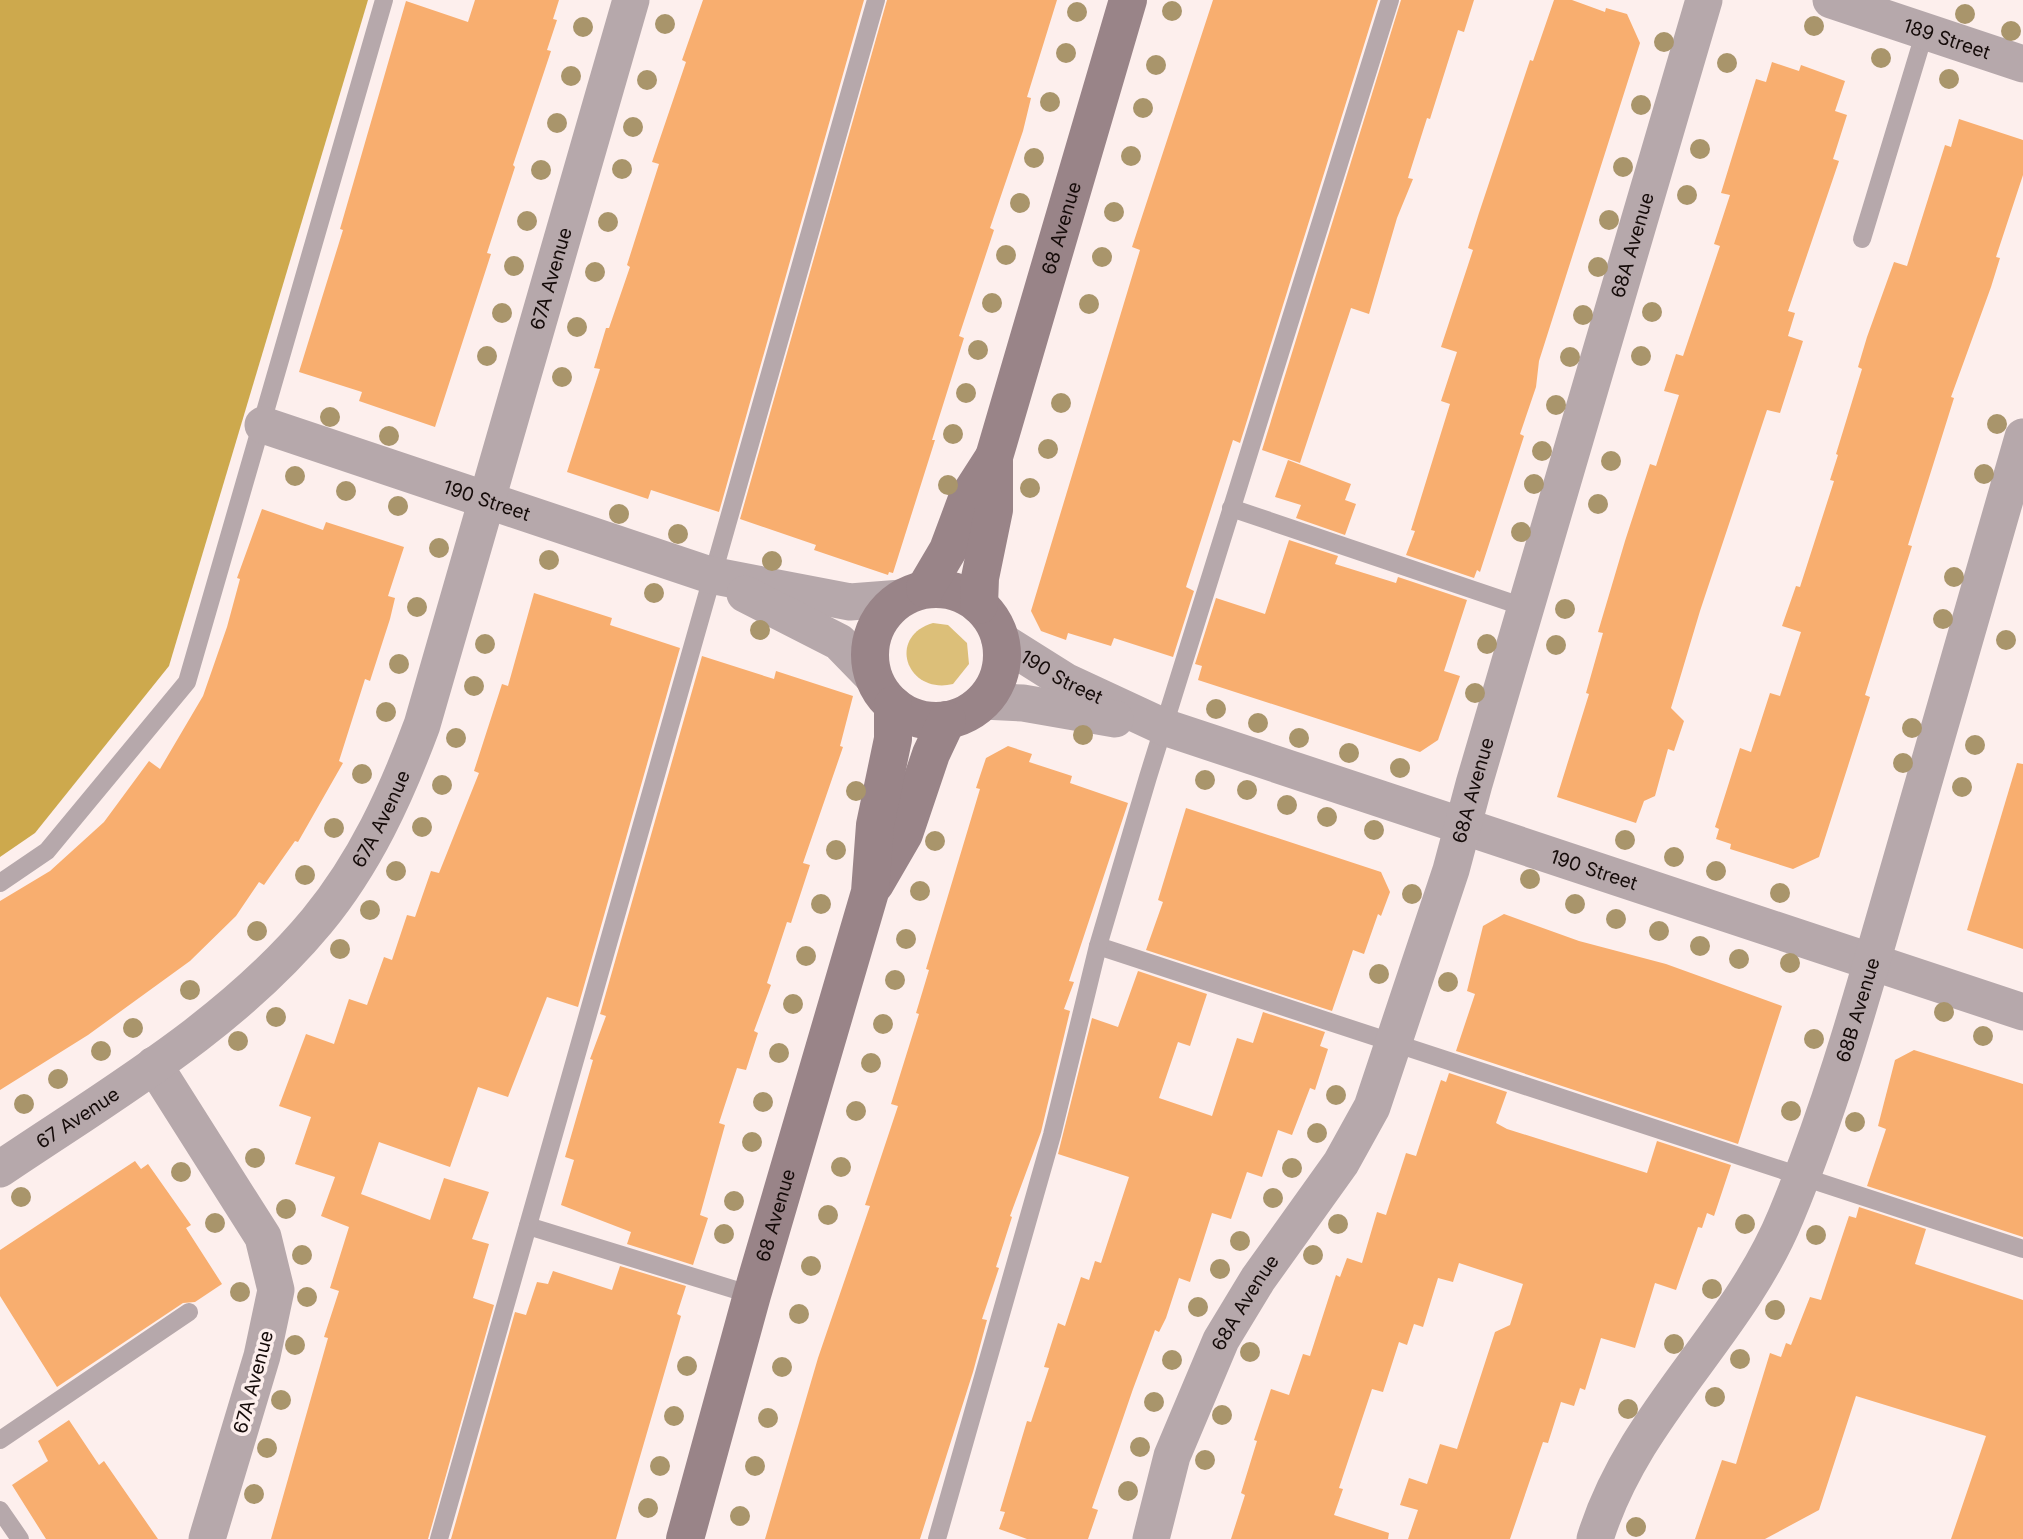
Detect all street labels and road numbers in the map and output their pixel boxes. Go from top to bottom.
street label: 189 Street [1900,14,1993,64]
street label: 68 Avenue [1037,179,1086,277]
street label: 68A Avenue [1606,190,1659,301]
street label: 67A Avenue [525,225,577,333]
street label: 190 Street [440,475,533,526]
street label: 190 Street [1016,645,1106,709]
street label: 68A Avenue [1448,735,1499,846]
street label: 67A Avenue [347,767,415,872]
street label: 190 Street [1547,845,1640,895]
street label: 68B Avenue [1831,955,1885,1065]
street label: 67 Avenue [32,1082,124,1154]
street label: 68 Avenue [751,1166,800,1265]
street label: 68A Avenue [1207,1250,1284,1354]
street label: 67A Avenue [229,1328,278,1436]

